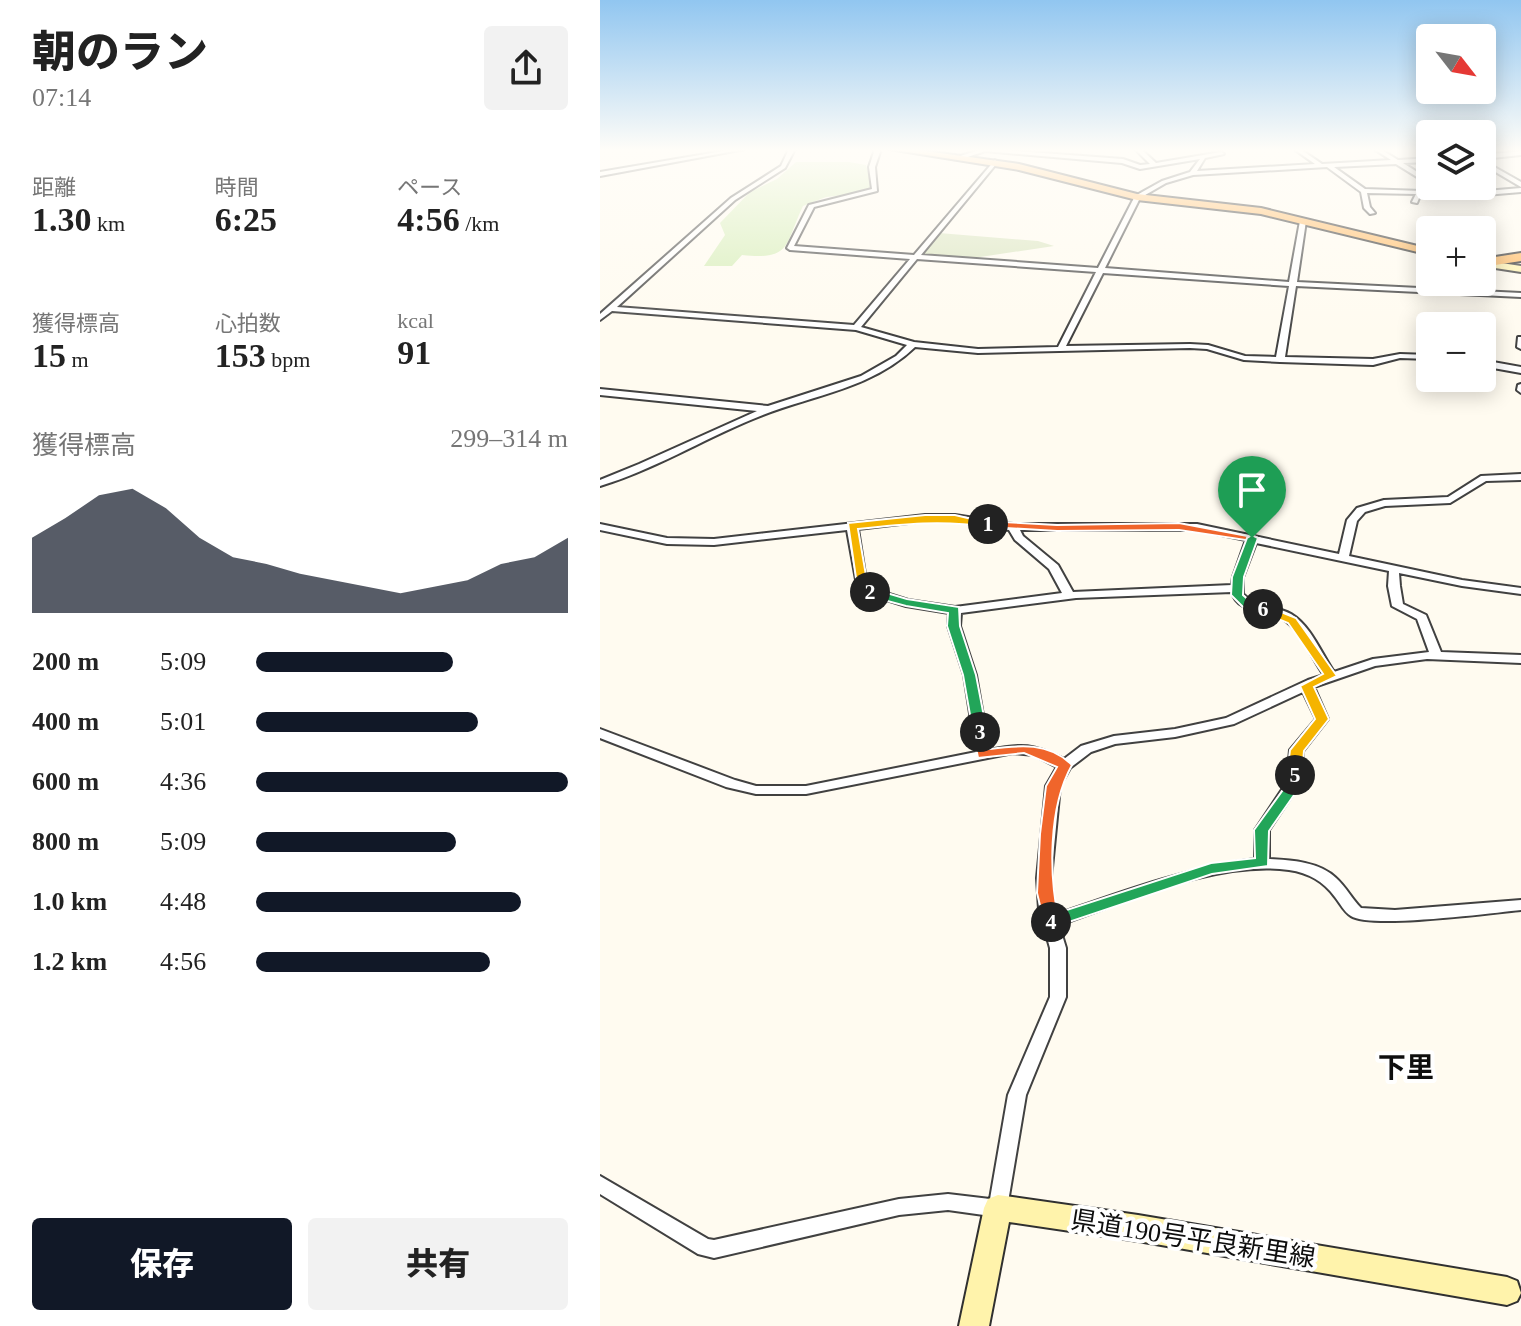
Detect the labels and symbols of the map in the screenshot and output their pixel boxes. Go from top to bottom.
north arrow [1416,24,1496,104]
pin [1218,456,1286,538]
pin: 1 [968,504,1008,544]
pin: 2 [850,572,890,612]
pin: 6 [1243,589,1283,629]
pin: 3 [960,712,1000,752]
pin: 5 [1275,755,1315,795]
pin: 4 [1031,902,1071,942]
district label: 下里 [1378,1052,1434,1083]
street label: 県道190号平良新里線 [1069,1205,1317,1273]

